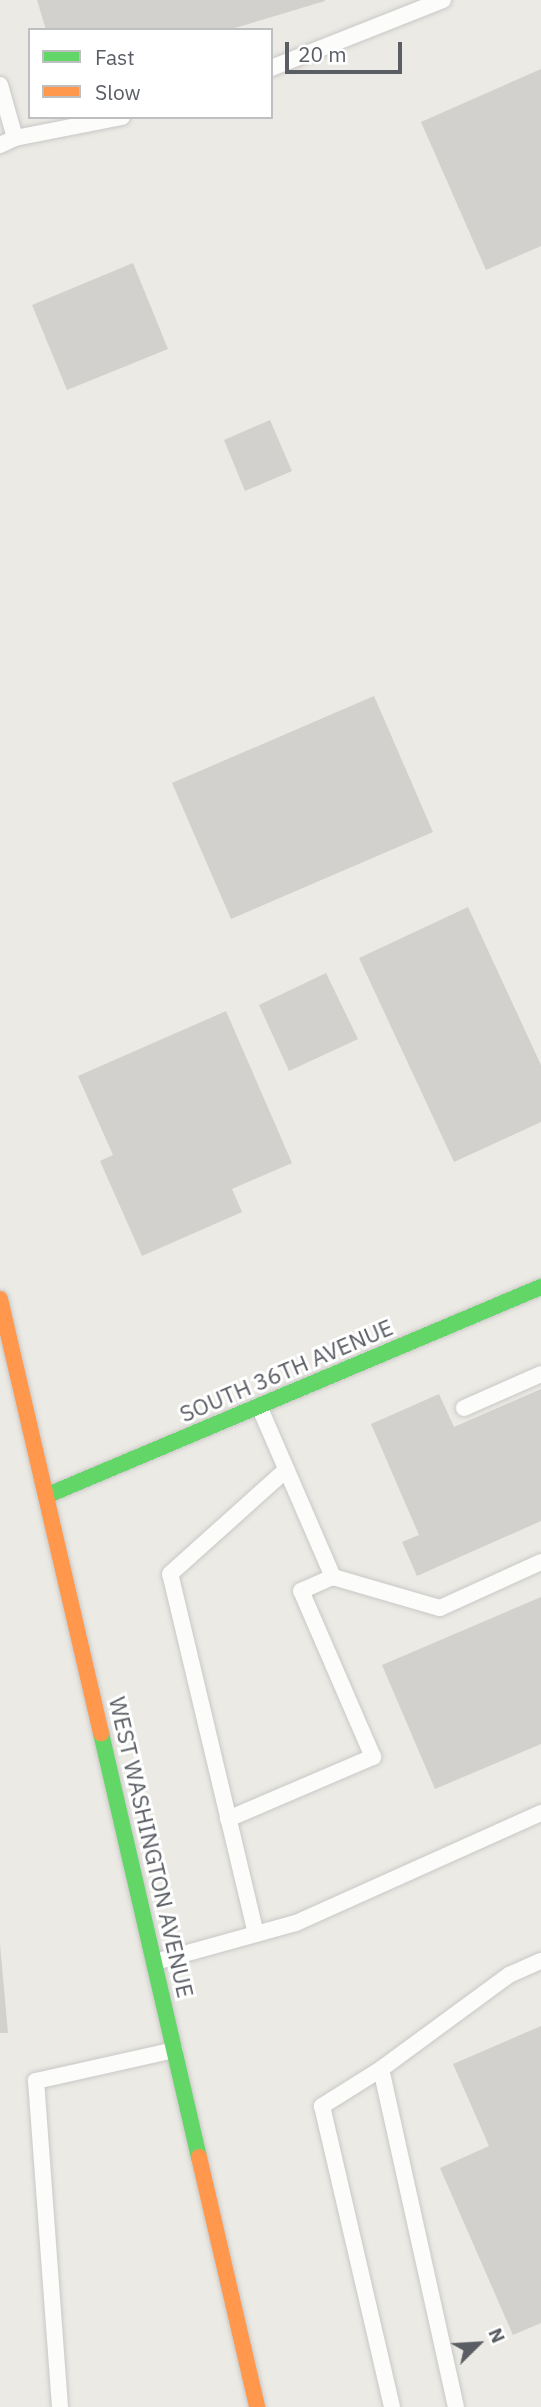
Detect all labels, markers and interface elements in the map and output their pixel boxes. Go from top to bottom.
legend [28,28,273,119]
scale bar [289,28,406,72]
text: 20 m [298,40,347,68]
text: Fast [95,43,135,71]
text: Slow [95,78,141,106]
street label: SOUTH 36TH AVENUE [175,1313,397,1427]
street label: WEST WASHINGTON AVENUE [104,1694,200,2000]
north arrow [443,2309,513,2379]
text: N [483,2324,511,2347]

